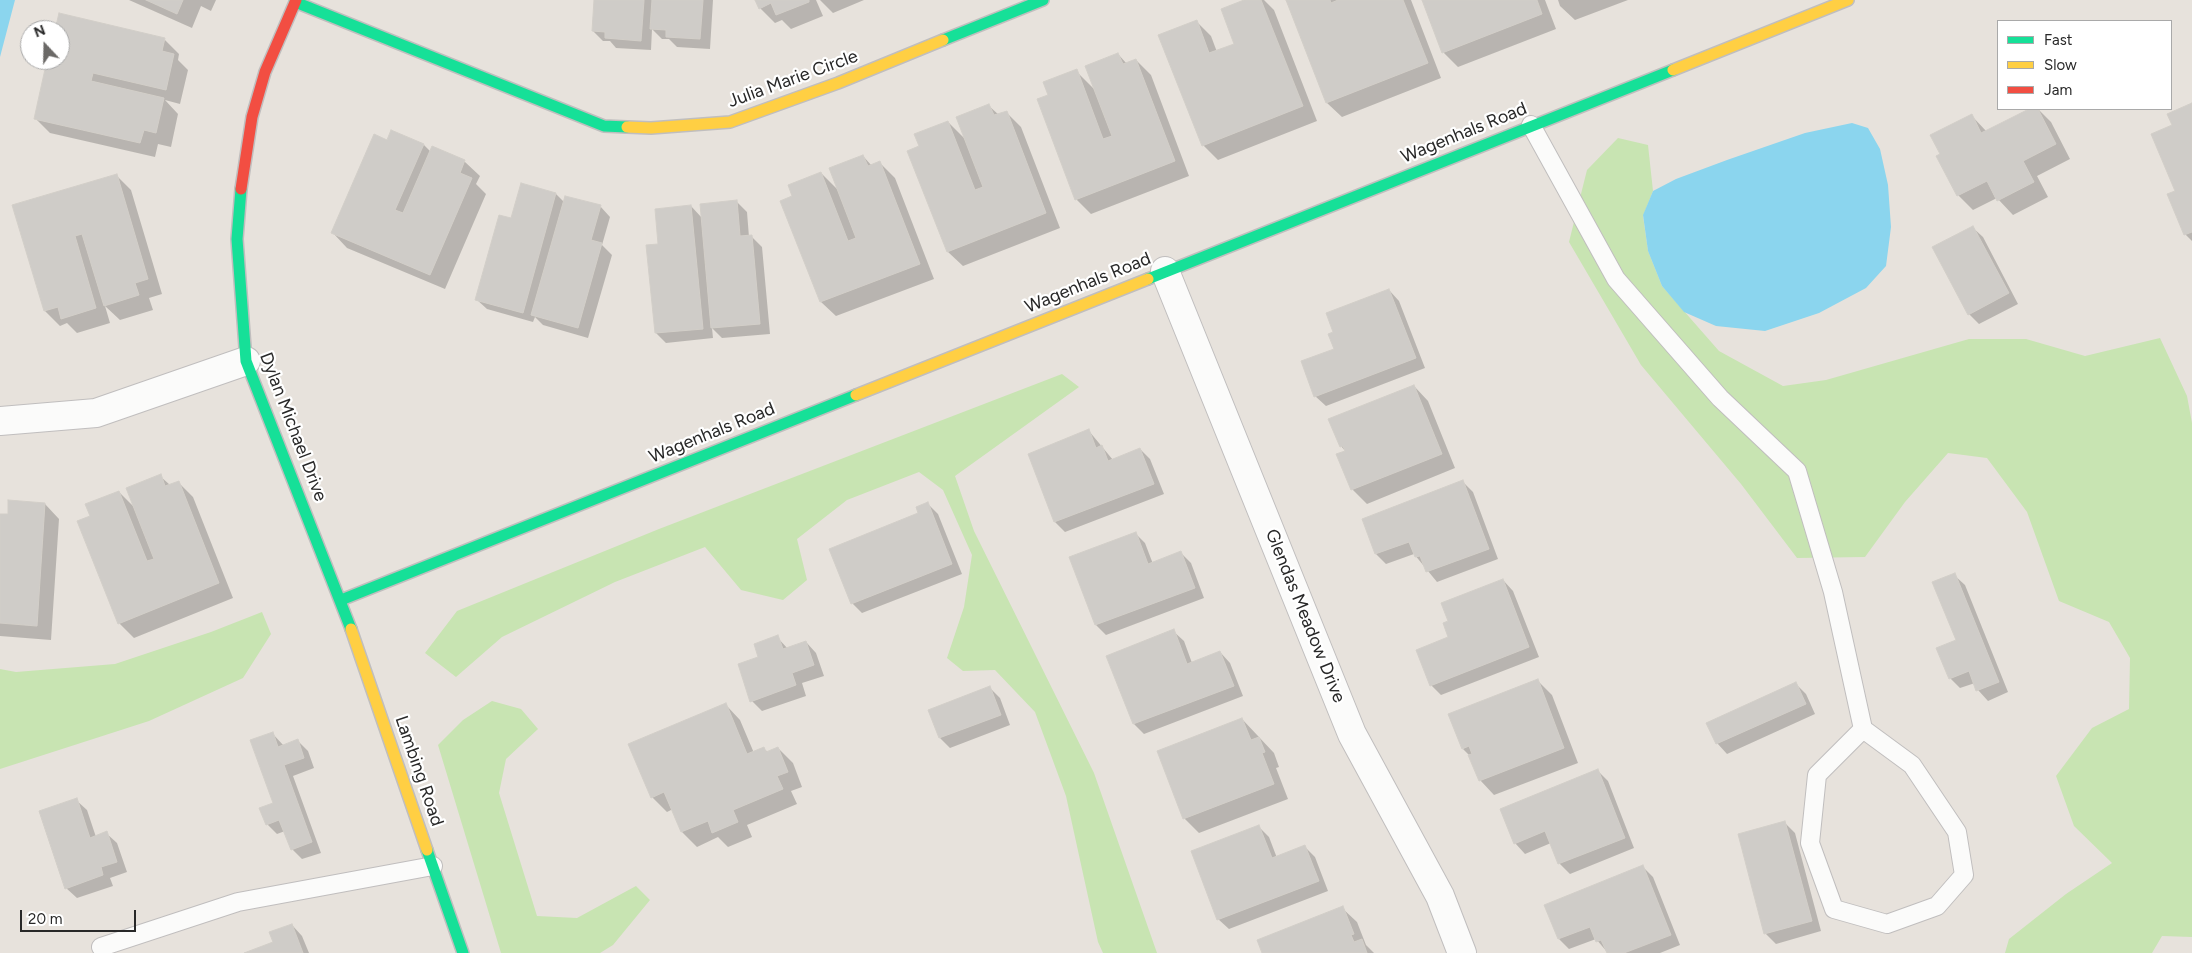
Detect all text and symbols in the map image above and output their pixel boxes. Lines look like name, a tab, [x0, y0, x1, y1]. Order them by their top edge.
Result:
north arrow	[20, 20, 70, 70]
legend	[1997, 20, 2172, 110]
text: N	[32, 22, 48, 41]
text: Fast	[2044, 31, 2072, 49]
street label: Julia Marie Circle	[725, 45, 861, 113]
text: Slow	[2044, 56, 2077, 74]
text: Jam	[2044, 81, 2072, 99]
street label: Wagenhals Road	[1398, 98, 1530, 168]
street label: Wagenhals Road	[1022, 248, 1154, 318]
street label: Dylan Michael Drive	[255, 350, 331, 504]
street label: Wagenhals Road	[646, 398, 778, 468]
street label: Glendas Meadow Drive	[1260, 526, 1350, 706]
street label: Lambing Road	[390, 713, 448, 829]
scale bar	[22, 900, 139, 932]
text: 20 m	[28, 910, 62, 928]

